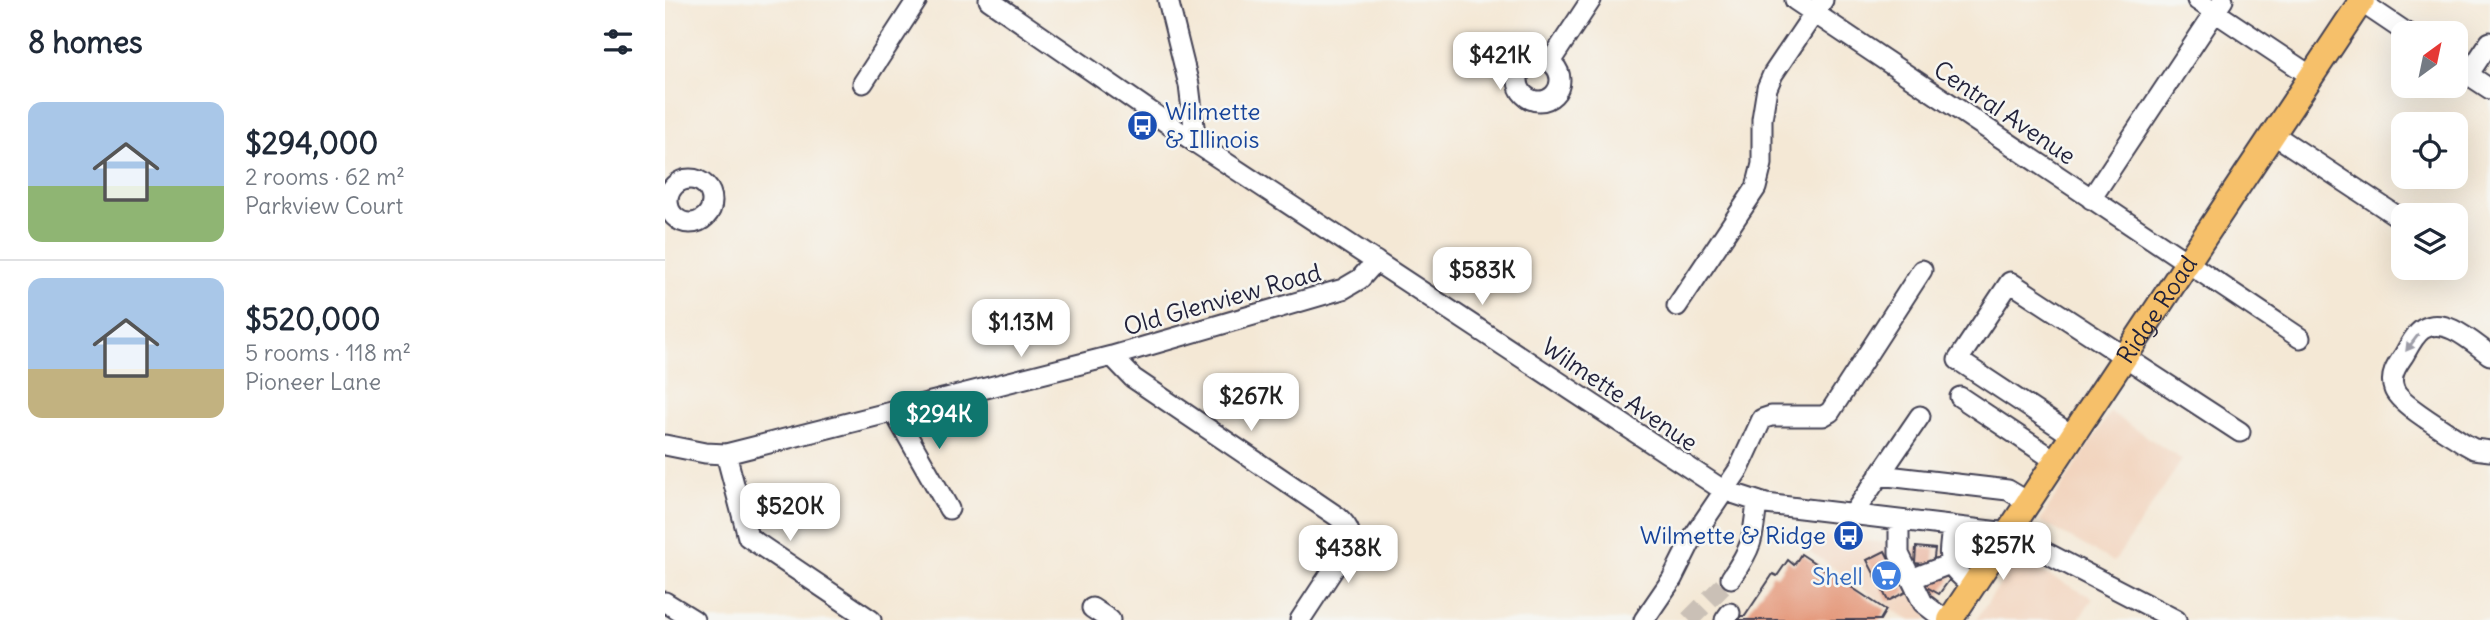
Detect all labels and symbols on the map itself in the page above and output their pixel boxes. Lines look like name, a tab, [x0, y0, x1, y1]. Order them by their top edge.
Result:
north arrow	[2391, 21, 2467, 98]
pin: $421K	[1451, 32, 1549, 92]
street label: Central Avenue	[1928, 54, 2082, 170]
place label: Wilmette & Illinois	[1165, 96, 1260, 154]
bus stop icon: Wilmette & Illinois	[1125, 108, 1159, 142]
pin: $583K	[1433, 247, 1531, 307]
street label: Ridge Road	[2110, 250, 2203, 369]
street label: Old Glenview Road	[1120, 256, 1324, 342]
pin: $1.13M	[964, 300, 1078, 359]
street label: Wilmette Avenue	[1536, 331, 1704, 457]
one-way arrow	[2405, 333, 2420, 351]
pin: $267K	[1202, 374, 1300, 433]
pin: $294K	[890, 392, 988, 451]
pin: $520K	[741, 484, 839, 543]
bus stop icon: Wilmette & Ridge	[1832, 518, 1866, 552]
place label: Wilmette & Ridge	[1640, 520, 1826, 550]
pin: $257K	[1954, 522, 2052, 582]
pin: $438K	[1299, 526, 1397, 585]
supermarket icon: Shell	[1869, 559, 1903, 593]
place label: Shell	[1812, 561, 1863, 591]

